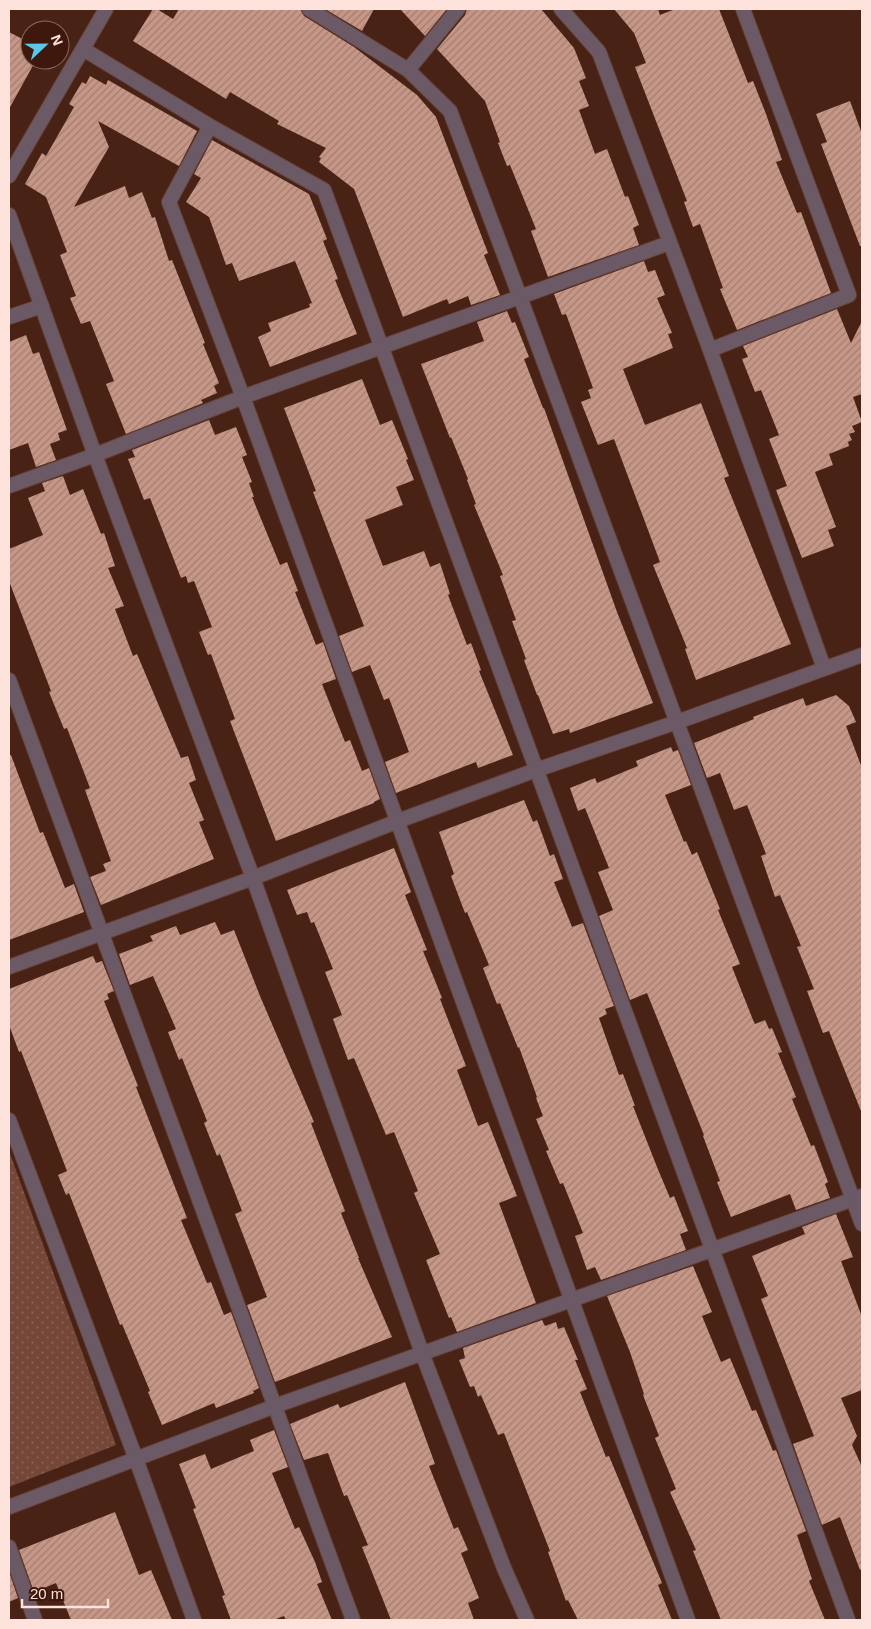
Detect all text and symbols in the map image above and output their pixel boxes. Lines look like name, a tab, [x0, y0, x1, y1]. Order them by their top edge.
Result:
north arrow	[20, 20, 70, 70]
text: N	[48, 32, 66, 48]
scale bar	[22, 1576, 109, 1608]
text: 20 m	[30, 1585, 63, 1602]

